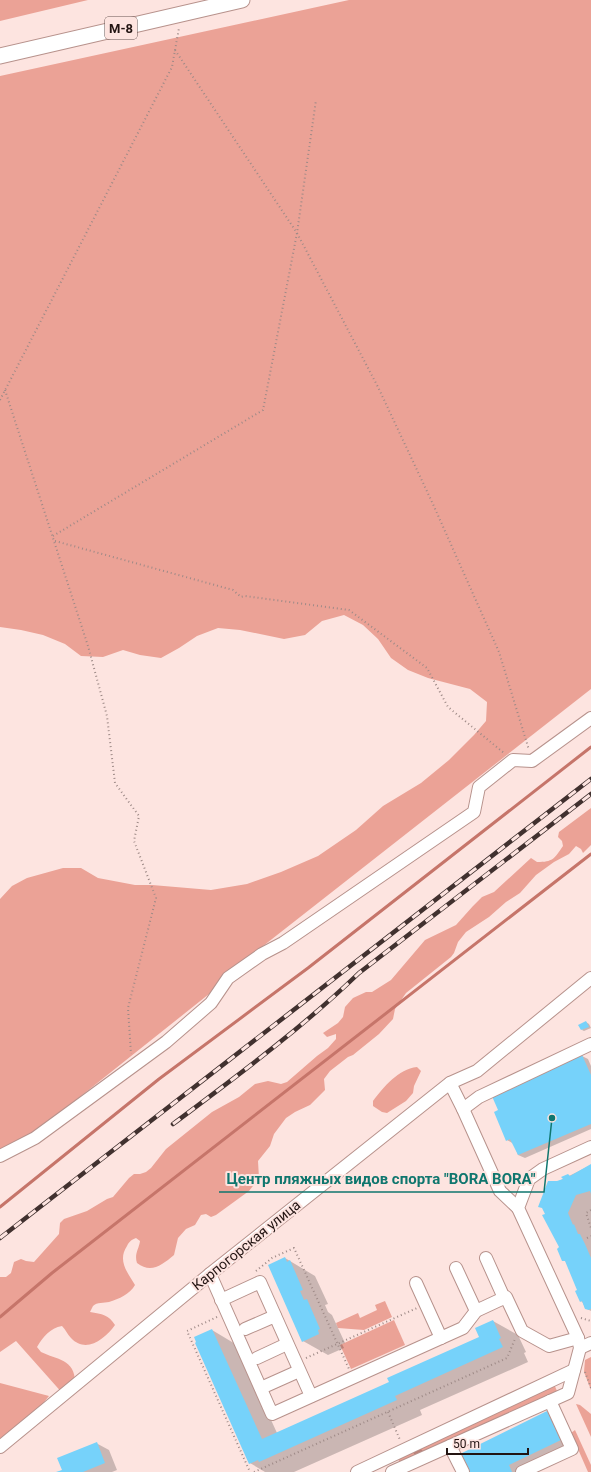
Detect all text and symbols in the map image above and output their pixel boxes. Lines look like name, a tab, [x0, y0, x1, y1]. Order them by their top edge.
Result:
road number: М-8	[105, 17, 137, 39]
callout: Центр пляжных видов спорта "BORA BORA"	[219, 1165, 544, 1192]
text: Центр пляжных видов спорта "BORA BORA"	[226, 1170, 536, 1188]
street label: Карпогорская улица	[189, 1197, 303, 1293]
scale bar	[447, 1430, 528, 1456]
text: 50 m	[453, 1437, 480, 1451]

